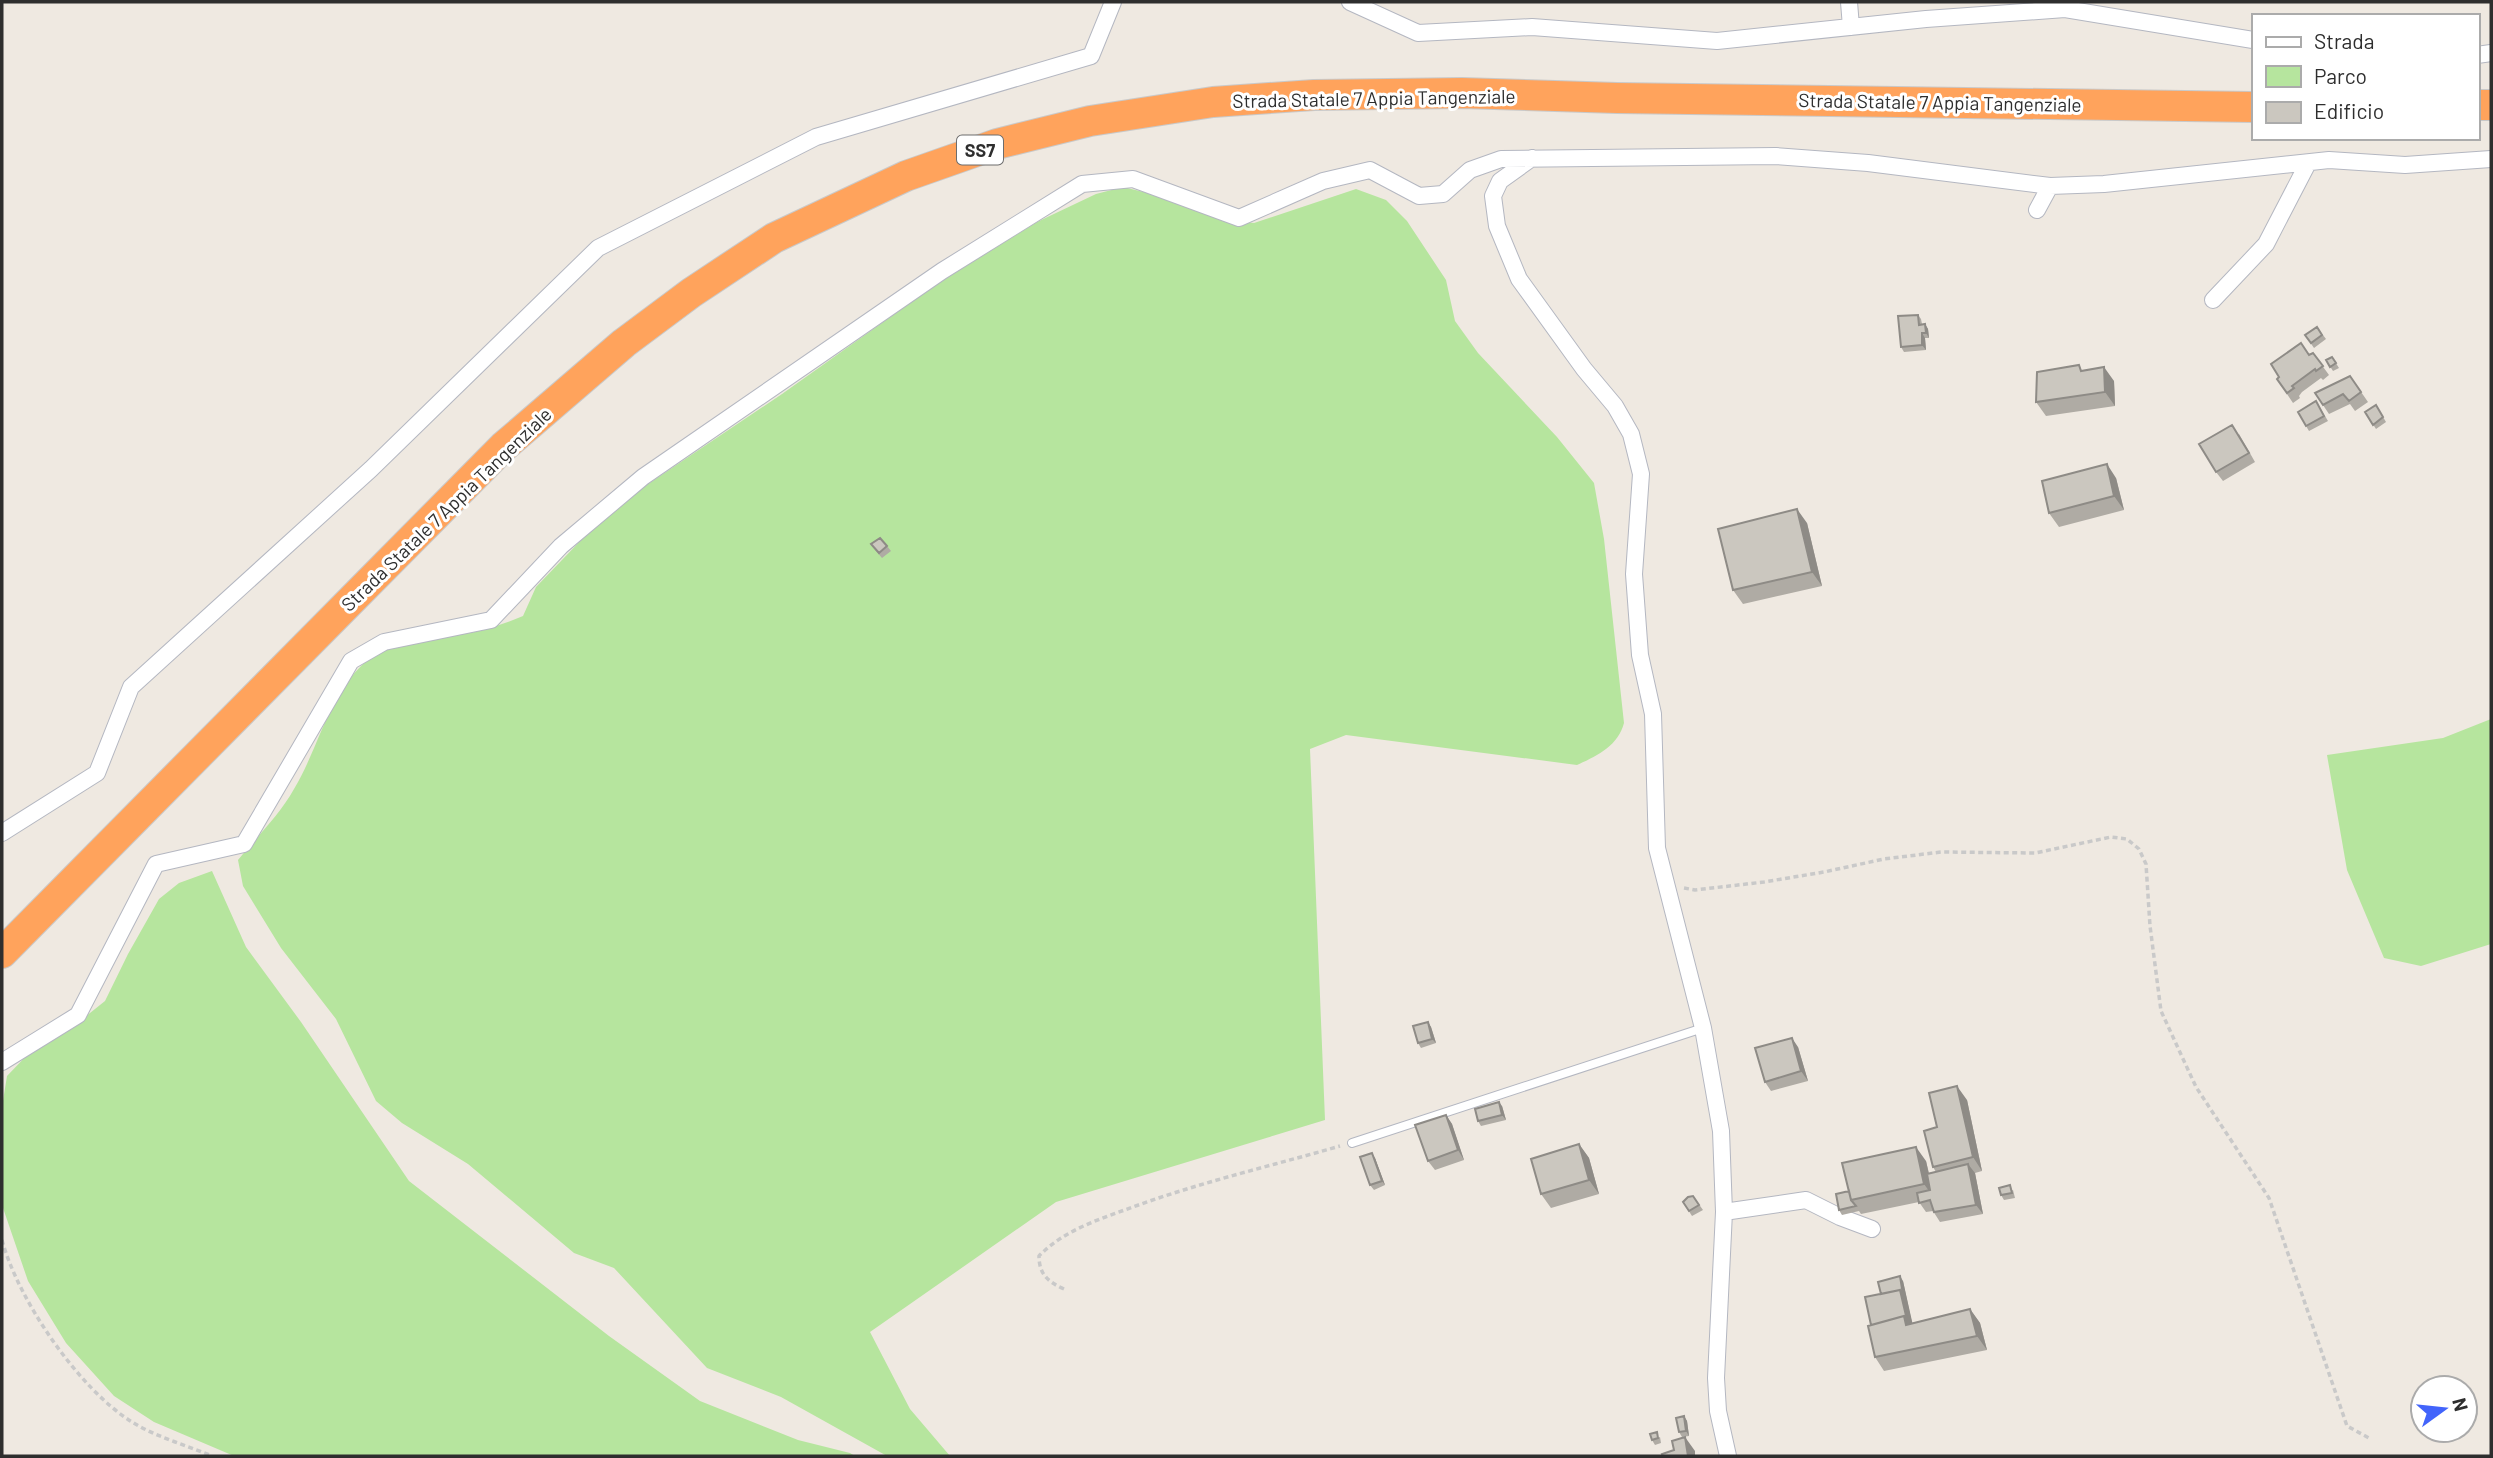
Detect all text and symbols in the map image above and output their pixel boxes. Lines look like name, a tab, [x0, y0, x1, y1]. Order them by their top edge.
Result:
legend	[2252, 14, 2479, 140]
text: Strada	[2314, 28, 2374, 53]
text: Parco	[2314, 63, 2367, 88]
street label: Strada Statale 7 Appia Tangenziale	[1232, 84, 1516, 112]
street label: Strada Statale 7 Appia Tangenziale	[1798, 88, 2082, 116]
text: Edificio	[2314, 98, 2384, 123]
road number: SS7	[957, 135, 1003, 164]
street label: Strada Statale 7 Appia Tangenziale	[336, 402, 556, 616]
north arrow	[2409, 1374, 2479, 1444]
text: N	[2448, 1395, 2474, 1414]

